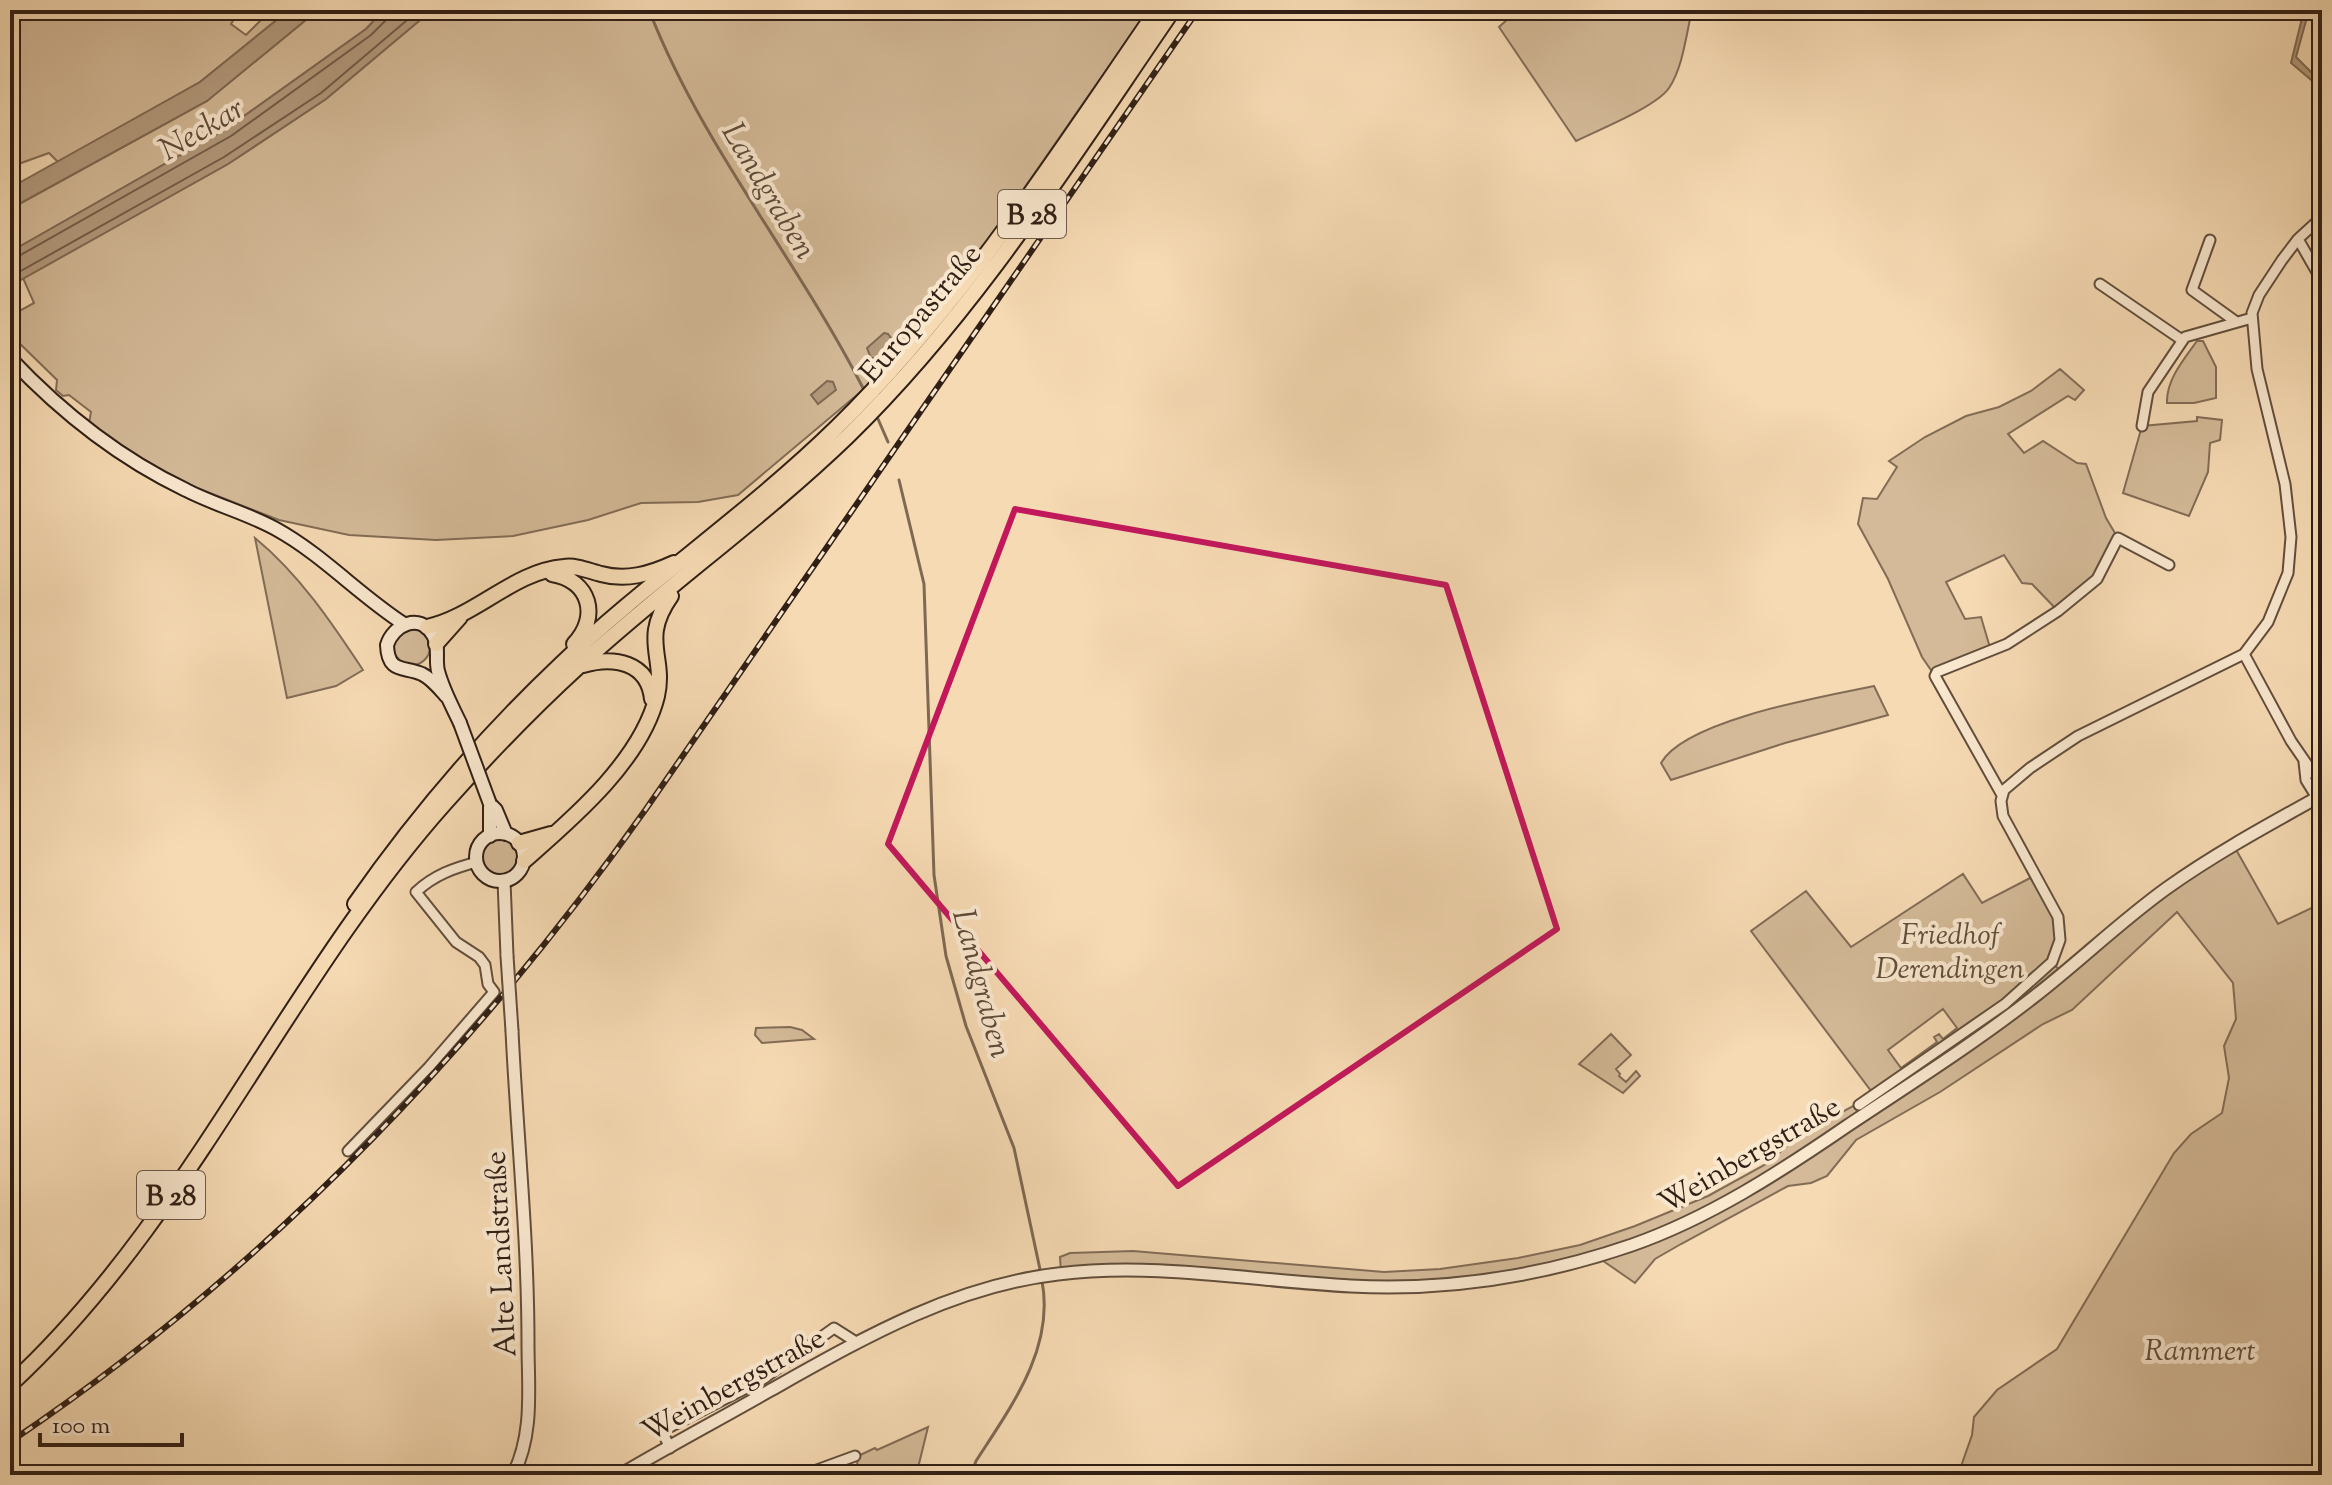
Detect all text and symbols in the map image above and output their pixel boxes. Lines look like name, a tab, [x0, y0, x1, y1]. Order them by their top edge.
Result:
water label: Neckar	[151, 87, 254, 174]
water label: Landgraben	[708, 114, 827, 269]
road number: B 28	[998, 190, 1066, 238]
street label: Europastraße	[851, 236, 993, 394]
water label: Landgraben	[938, 904, 1022, 1064]
park label: Friedhof Derendingen	[1876, 915, 2025, 992]
street label: Weinbergstraße	[1651, 1087, 1849, 1226]
street label: Alte Landstraße	[476, 1150, 529, 1358]
road number: B 28	[137, 1171, 205, 1219]
street label: Weinbergstraße	[635, 1318, 834, 1454]
park label: Rammert	[2144, 1331, 2256, 1374]
scale bar	[40, 1397, 182, 1447]
text: 100 m	[52, 1410, 110, 1444]

